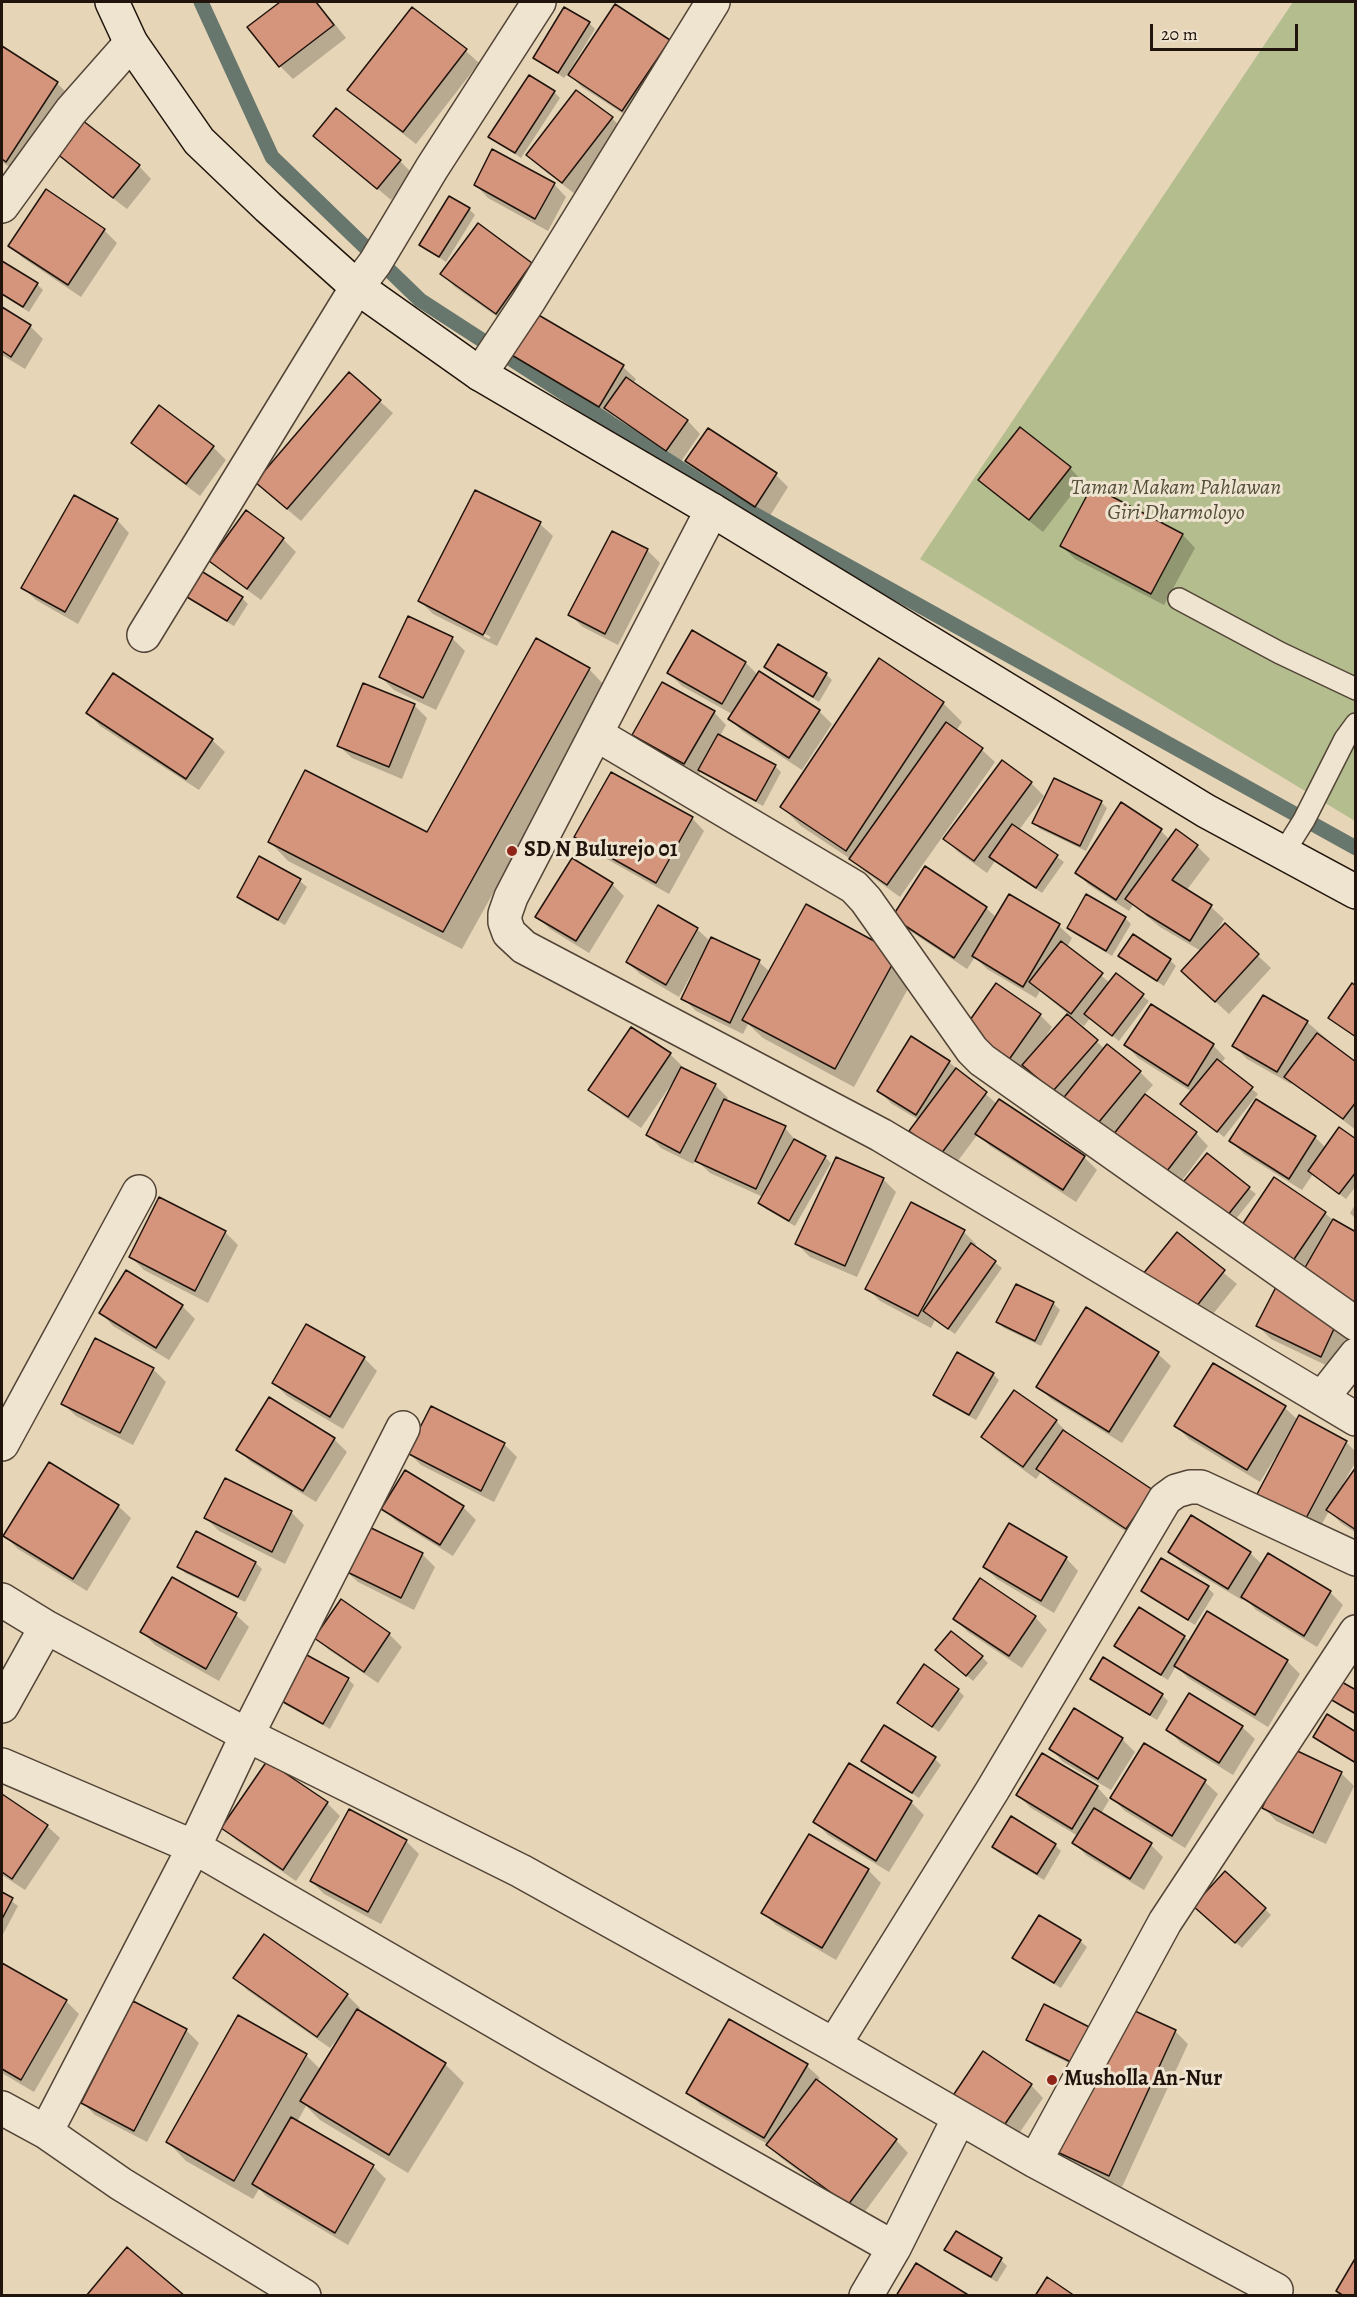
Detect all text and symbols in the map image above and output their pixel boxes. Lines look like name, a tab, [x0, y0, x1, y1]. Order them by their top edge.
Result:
scale bar	[1153, 12, 1302, 50]
text: 20 m	[1161, 22, 1198, 46]
park label: Taman Makam Pahlawan Giri Dharmoloyo	[1071, 476, 1281, 528]
place label: SD N Bulurejo 01	[524, 838, 678, 864]
marker: SD N Bulurejo 01	[505, 844, 519, 858]
place label: Musholla An-Nur	[1064, 2067, 1222, 2093]
marker: Musholla An-Nur	[1045, 2073, 1059, 2087]

